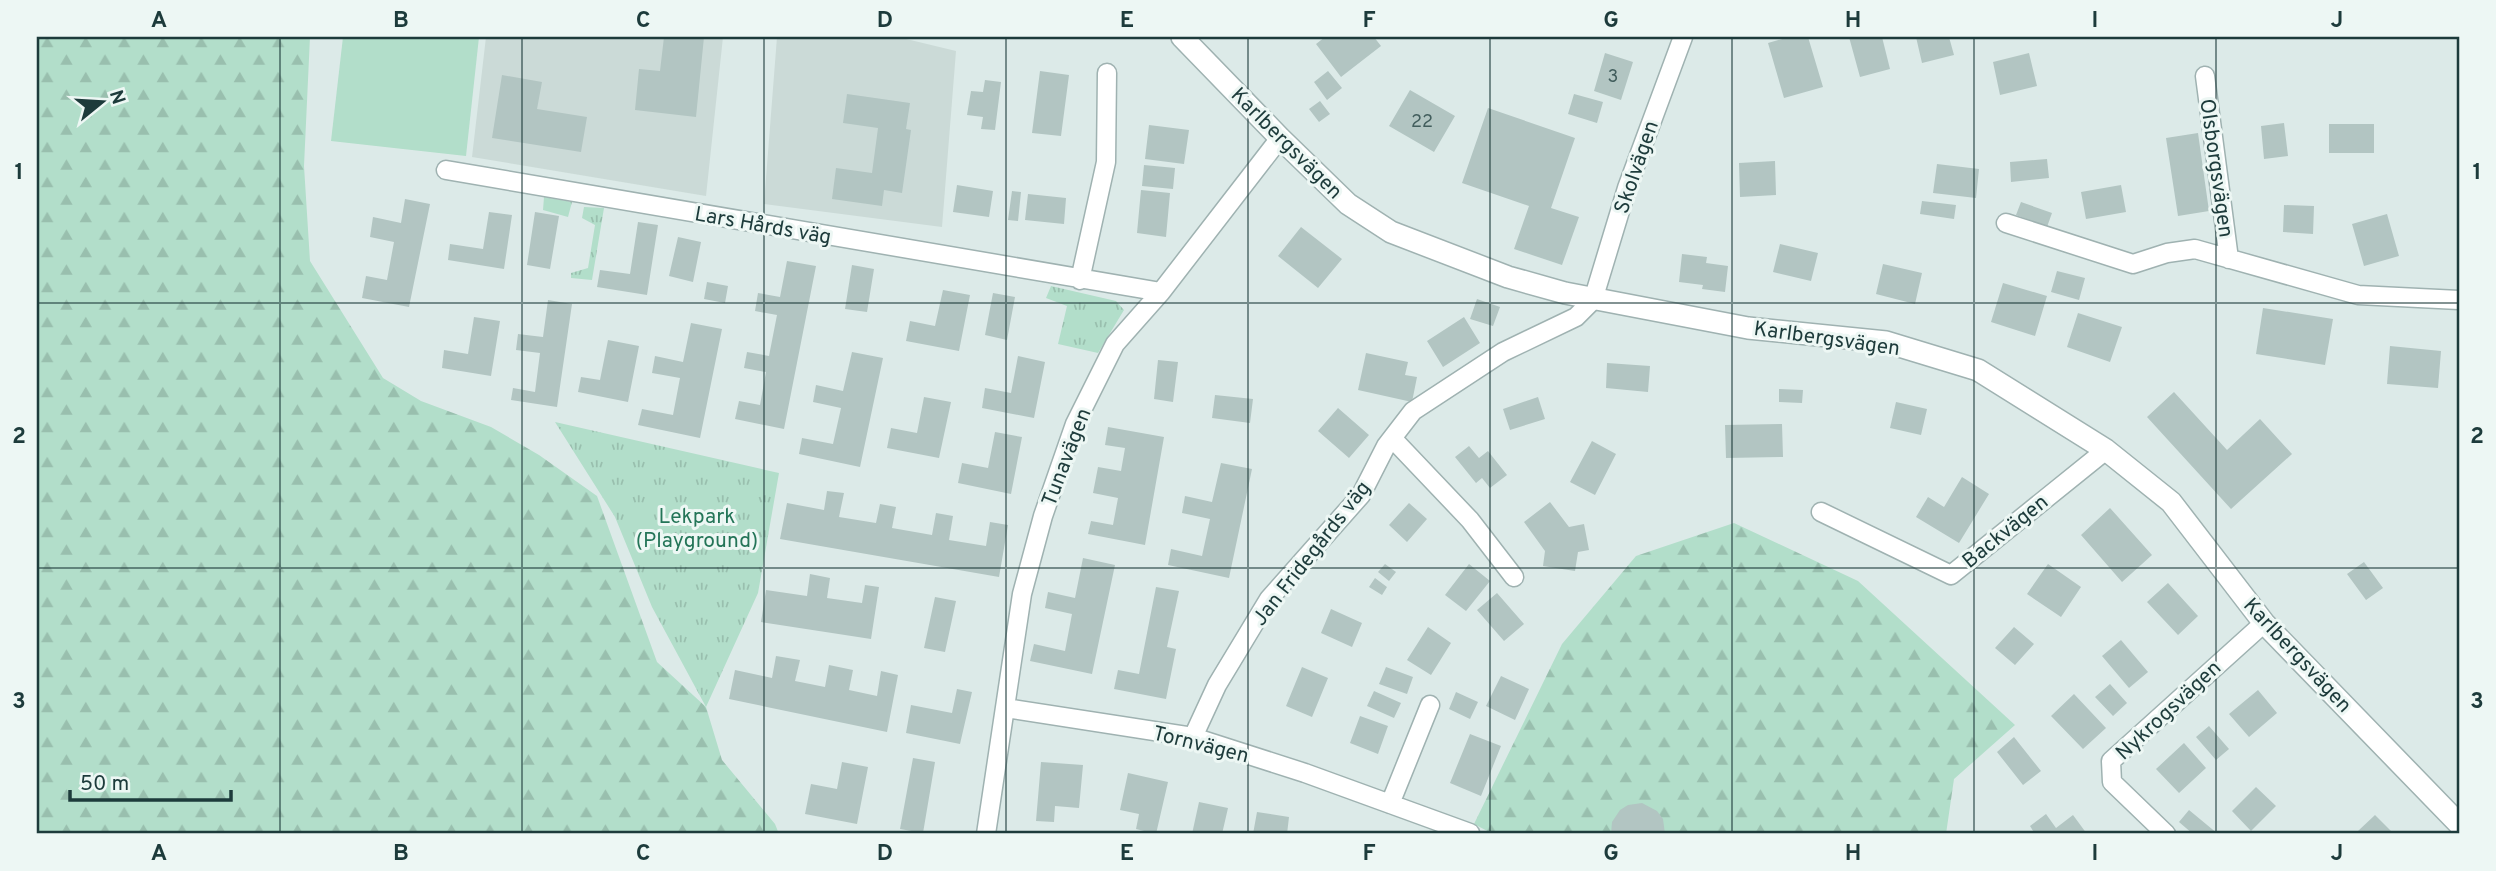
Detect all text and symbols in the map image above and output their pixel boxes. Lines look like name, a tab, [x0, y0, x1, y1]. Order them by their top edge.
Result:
text: A	[151, 7, 167, 36]
text: B	[393, 7, 409, 36]
text: C	[636, 7, 650, 36]
text: D	[877, 7, 893, 36]
text: E	[1120, 7, 1134, 36]
text: F	[1362, 7, 1376, 36]
text: G	[1603, 7, 1619, 36]
text: H	[1845, 7, 1861, 36]
text: I	[2092, 7, 2098, 36]
text: J	[2331, 7, 2343, 36]
north arrow	[66, 66, 136, 136]
house number: 3	[1608, 66, 1618, 89]
street label: Karlbergsvägen	[1224, 82, 1348, 206]
text: N	[103, 87, 130, 108]
street label: Olsborgsvägen	[2192, 97, 2239, 239]
house number: 22	[1411, 111, 1433, 134]
street label: Skolvägen	[1609, 117, 1666, 218]
text: 1	[14, 159, 24, 188]
text: 1	[2472, 159, 2482, 188]
street label: Lars Hårds väg	[692, 201, 833, 252]
street label: Karlbergsvägen	[1752, 316, 1902, 363]
street label: Tunavägen	[1036, 405, 1098, 510]
text: 2	[12, 423, 26, 452]
text: 2	[2470, 423, 2484, 452]
street label: Jan Fridegårds väg	[1247, 476, 1377, 632]
street label: Backvägen	[1957, 489, 2054, 575]
park label: Lekpark (Playground)	[636, 504, 758, 555]
street label: Karlbergsvägen	[2237, 593, 2357, 719]
street label: Nykrogsvägen	[2111, 655, 2227, 767]
text: 3	[12, 688, 26, 717]
text: 3	[2470, 688, 2484, 717]
street label: Tornvägen	[1150, 720, 1252, 770]
scale bar	[70, 759, 231, 803]
text: 50 m	[80, 771, 129, 798]
text: A	[151, 840, 167, 869]
text: B	[393, 840, 409, 869]
text: C	[636, 840, 650, 869]
text: D	[877, 840, 893, 869]
text: E	[1120, 840, 1134, 869]
text: F	[1362, 840, 1376, 869]
text: G	[1603, 840, 1619, 869]
text: H	[1845, 840, 1861, 869]
text: I	[2092, 840, 2098, 869]
text: J	[2331, 840, 2343, 869]

